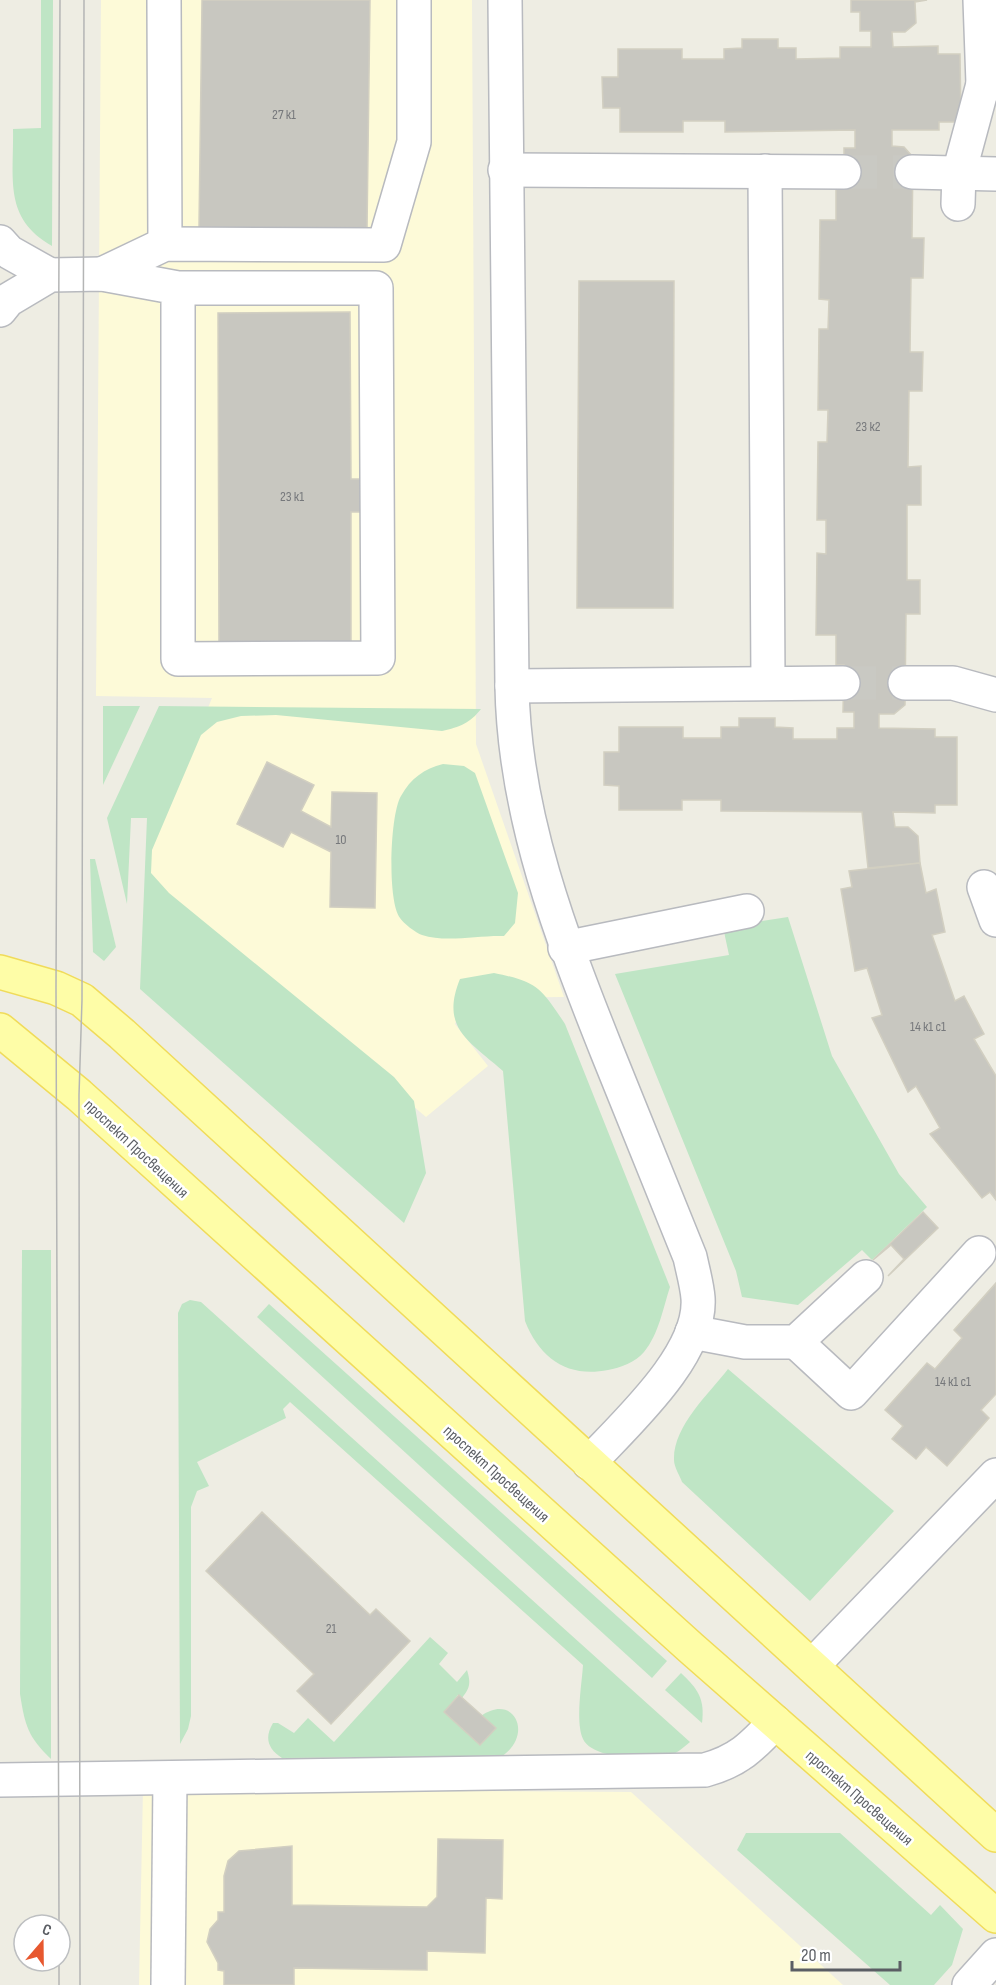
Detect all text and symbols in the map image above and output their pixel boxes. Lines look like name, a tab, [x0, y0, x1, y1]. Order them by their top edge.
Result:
house number: 27 к1	[272, 106, 296, 123]
house number: 23 к2	[856, 418, 881, 435]
house number: 23 к1	[280, 488, 304, 505]
house number: 10	[335, 831, 347, 848]
house number: 14 к1 с1	[910, 1018, 946, 1035]
street label: проспект Просвещения	[80, 1096, 192, 1202]
house number: 14 к1 с1	[935, 1373, 971, 1390]
street label: проспект Просвещения	[439, 1422, 553, 1527]
house number: 21	[326, 1620, 336, 1637]
street label: проспект Просвещения	[802, 1746, 916, 1850]
north arrow	[12, 1913, 72, 1973]
text: С	[40, 1920, 54, 1941]
scale bar	[792, 1934, 900, 1972]
text: 20 m	[801, 1945, 831, 1966]

